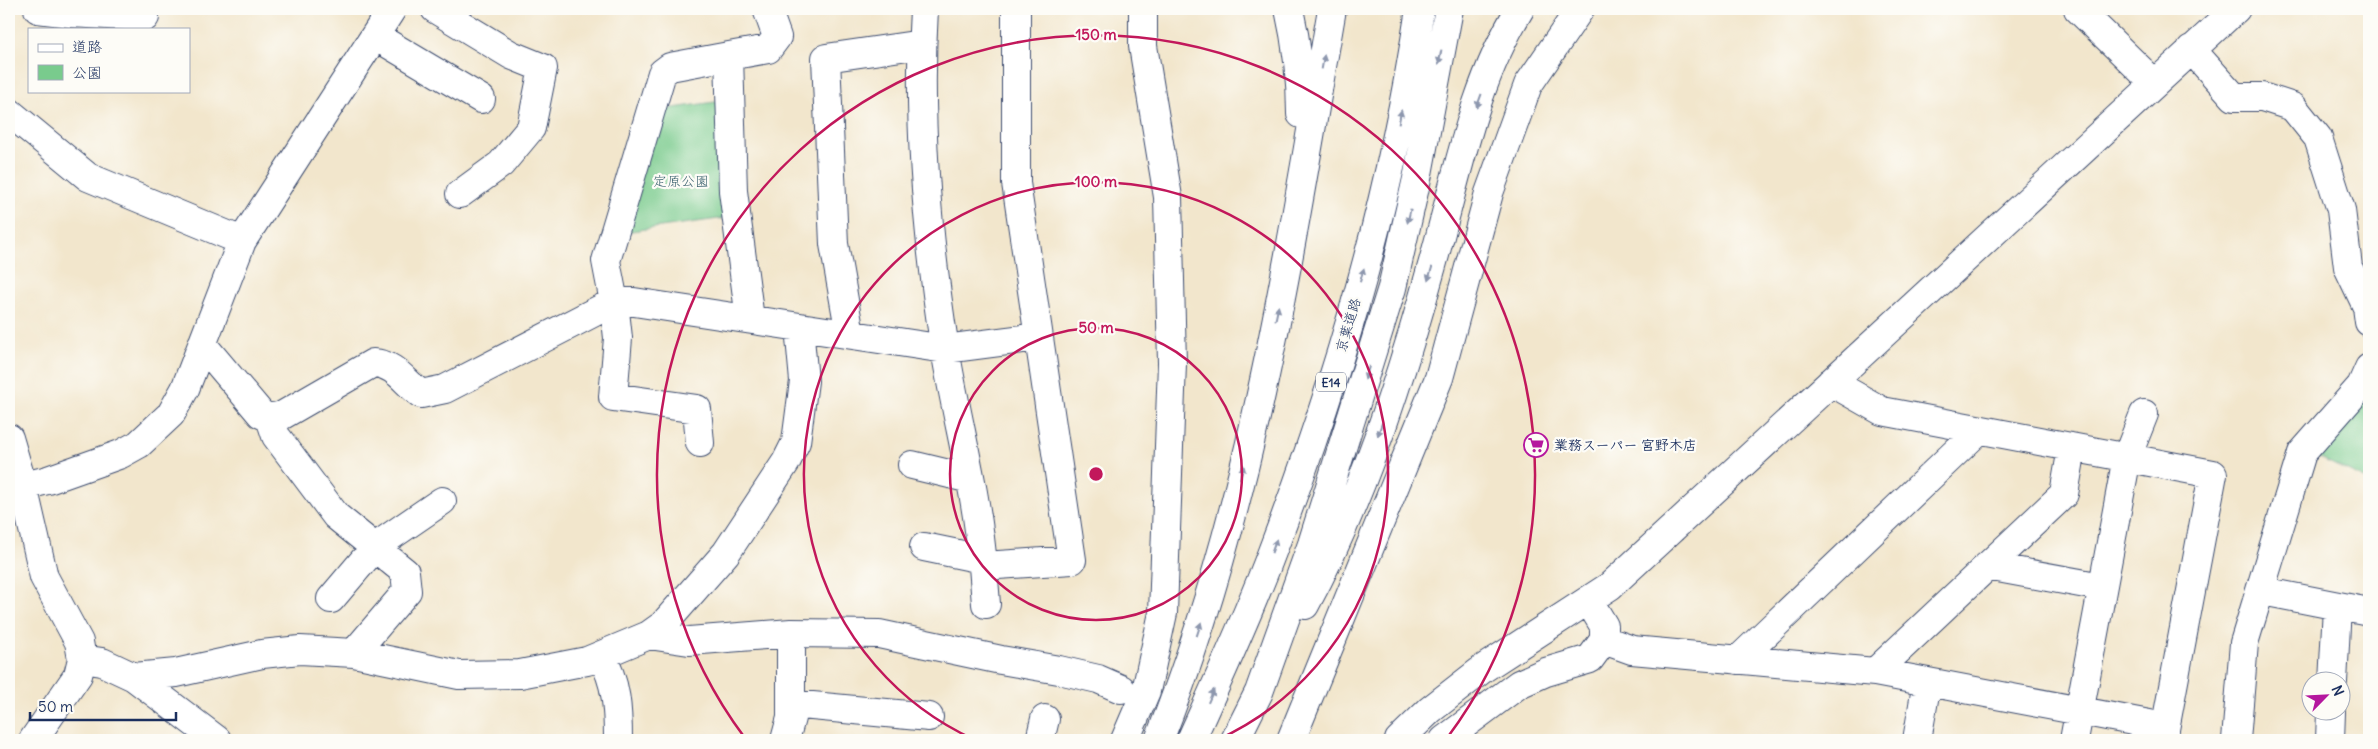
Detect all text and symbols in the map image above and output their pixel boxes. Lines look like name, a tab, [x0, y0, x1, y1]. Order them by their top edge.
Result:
text: 150 m	[1075, 25, 1117, 44]
legend	[28, 28, 190, 92]
text: 道路	[72, 37, 102, 56]
one-way arrow	[1436, 49, 1444, 65]
one-way arrow	[1319, 53, 1327, 69]
text: 公園	[72, 63, 102, 82]
one-way arrow	[1475, 94, 1483, 109]
one-way arrow	[1396, 109, 1404, 125]
park label: 定原公園	[653, 172, 709, 190]
text: 100 m	[1075, 172, 1117, 191]
one-way arrow	[1405, 209, 1413, 224]
one-way arrow	[1358, 267, 1366, 283]
one-way arrow	[1425, 267, 1433, 282]
street label: 京葉道路	[1332, 296, 1364, 354]
one-way arrow	[1273, 306, 1281, 321]
text: 50 m	[1078, 318, 1114, 337]
one-way arrow	[1362, 366, 1370, 381]
road number: E14	[1316, 372, 1346, 392]
one-way arrow	[1376, 421, 1383, 436]
supermarket icon: 業務スーパー 宮野木店	[1523, 432, 1549, 458]
place label: 業務スーパー 宮野木店	[1554, 436, 1697, 454]
centre of rings	[1087, 465, 1105, 483]
one-way arrow	[1239, 465, 1247, 480]
one-way arrow	[1270, 538, 1278, 553]
one-way arrow	[1196, 621, 1203, 636]
north arrow	[2300, 672, 2350, 722]
text: N	[2328, 683, 2348, 699]
scale bar	[30, 689, 176, 721]
one-way arrow	[1207, 689, 1215, 703]
text: 50 m	[38, 697, 73, 716]

